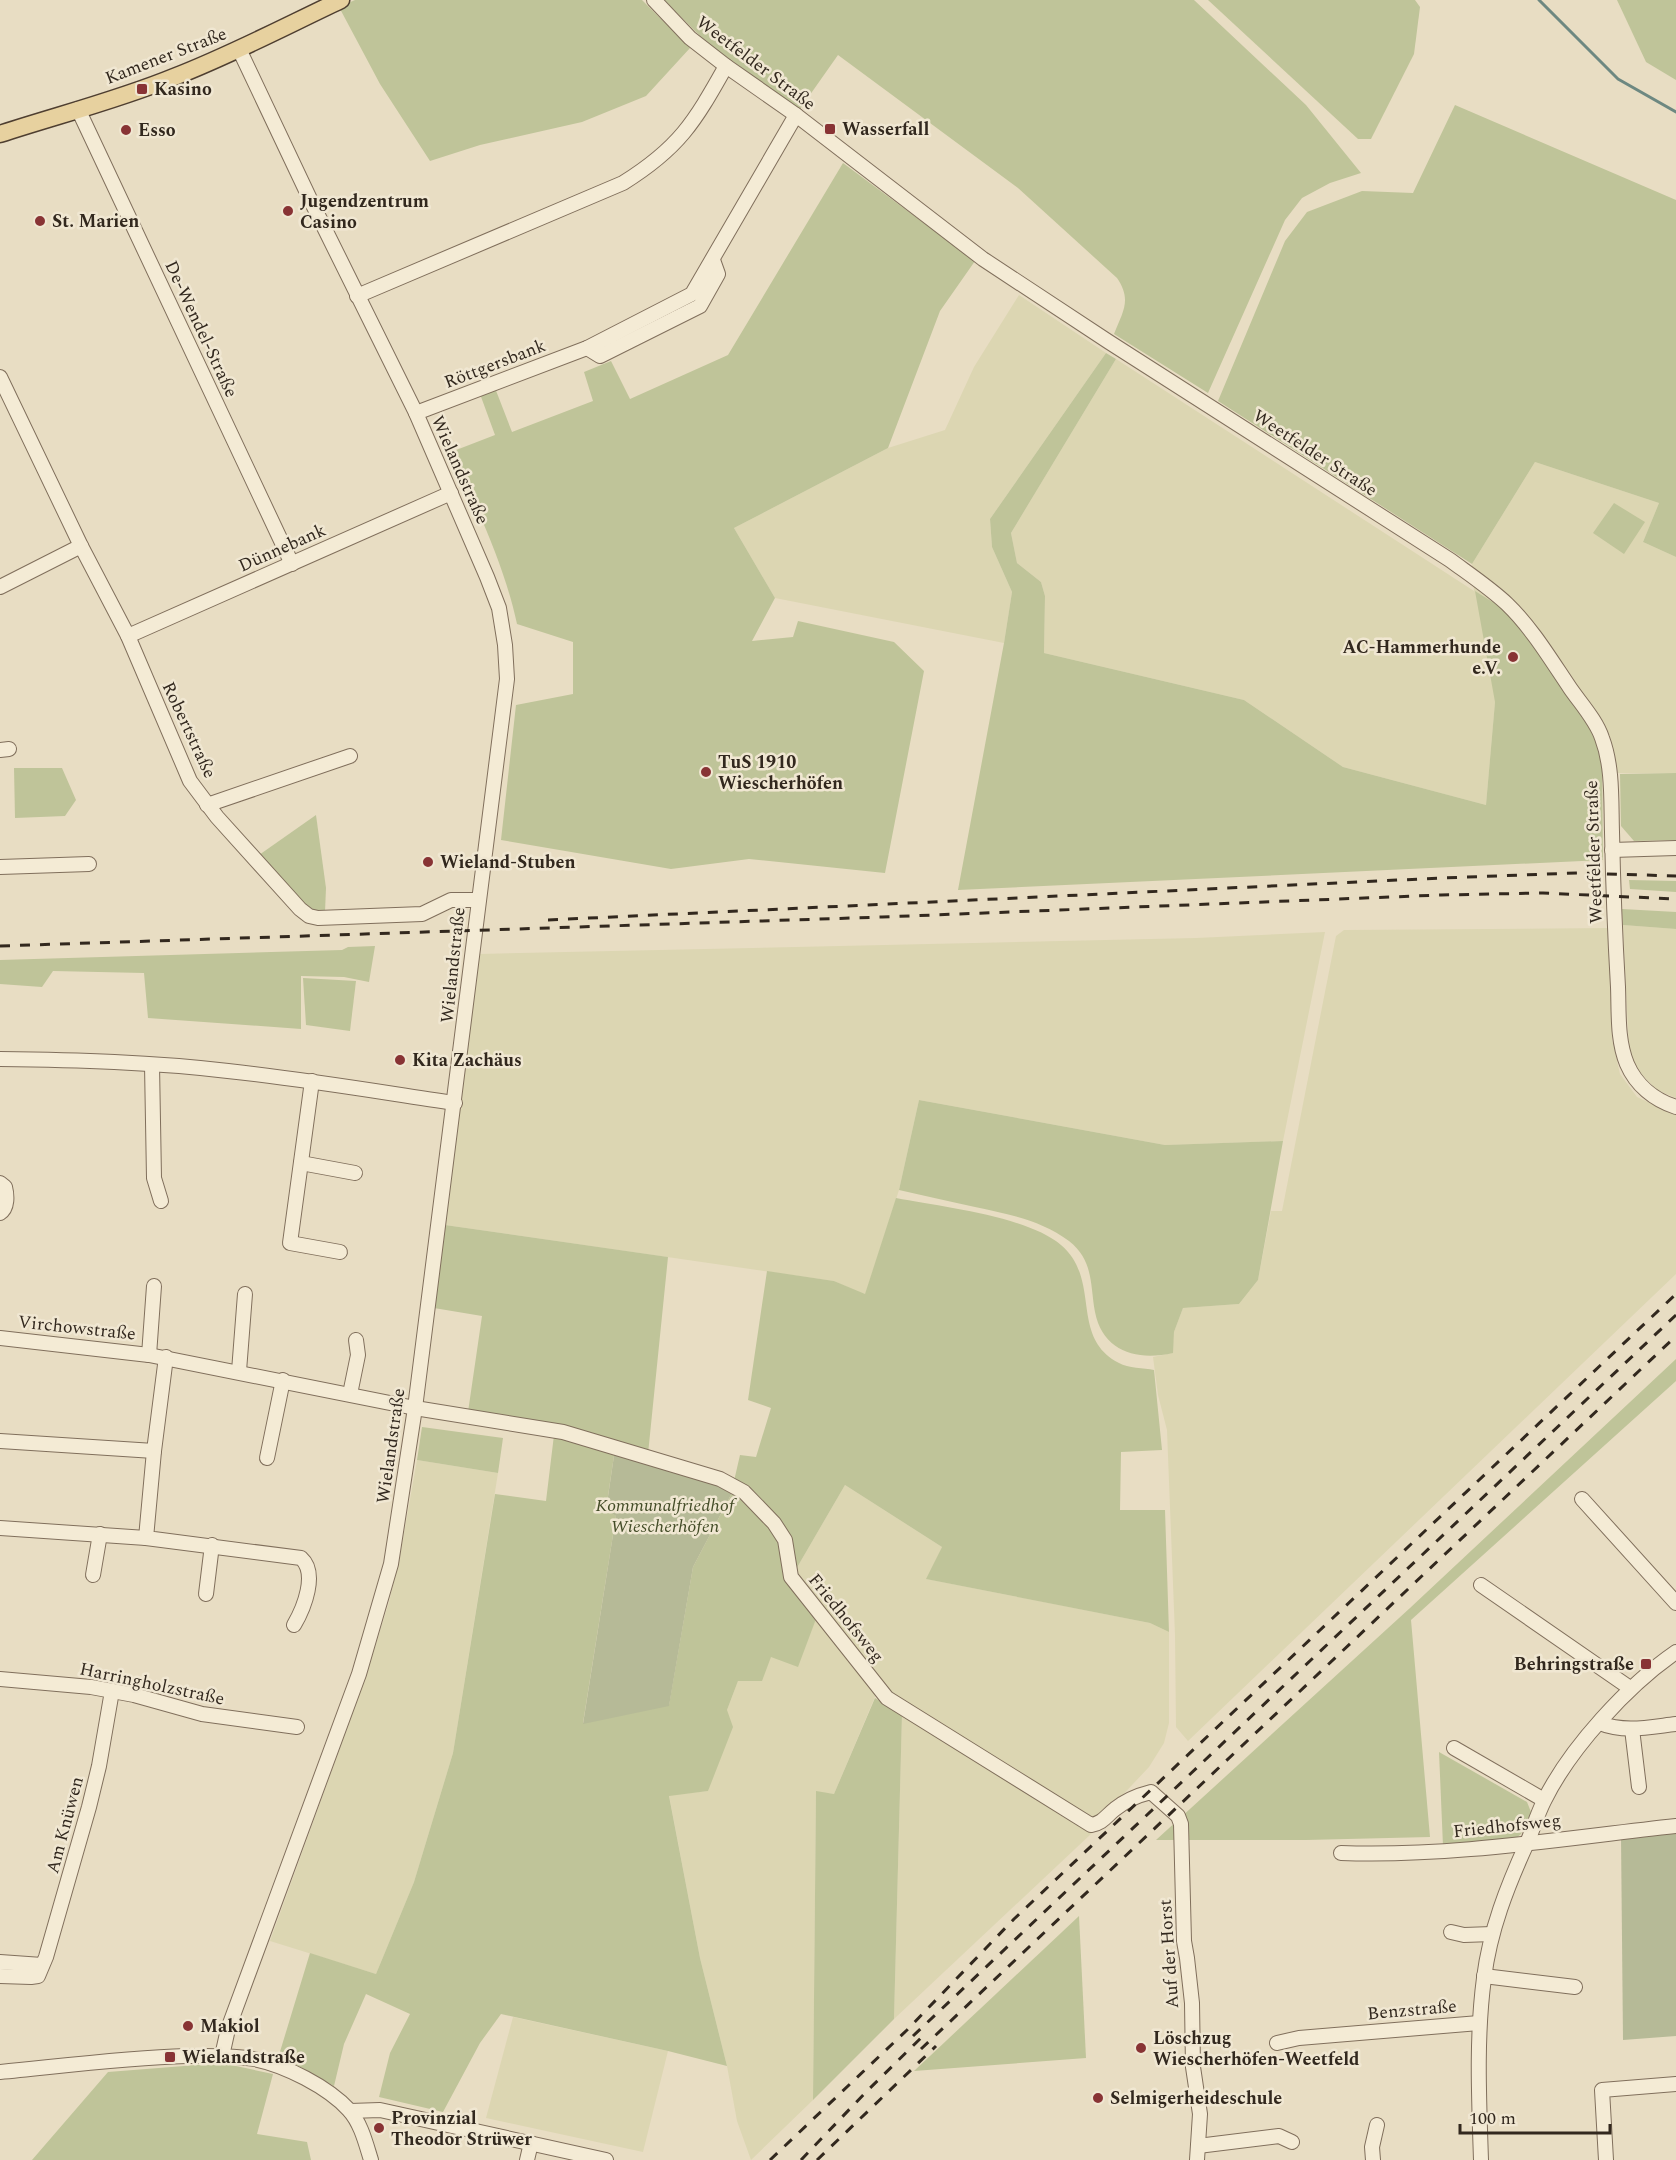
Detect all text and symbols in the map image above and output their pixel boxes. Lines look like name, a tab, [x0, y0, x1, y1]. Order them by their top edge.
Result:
street label: Weetfelder Straße	[691, 9, 821, 117]
street label: Kamener Straße	[101, 20, 231, 92]
place label: Kasino	[154, 76, 212, 103]
marker: Kasino	[135, 82, 149, 96]
place label: Wasserfall	[842, 116, 929, 143]
place label: Esso	[138, 117, 176, 144]
marker: Wasserfall	[823, 122, 837, 136]
marker: Esso	[119, 123, 133, 137]
place label: Jugendzentrum Casino	[300, 188, 429, 236]
marker: Jugendzentrum Casino	[281, 204, 295, 218]
place label: St. Marien	[52, 208, 139, 235]
marker: St. Marien	[33, 214, 47, 228]
street label: De-Wendel-Straße	[157, 256, 245, 402]
street label: Röttgersbank	[440, 332, 550, 396]
street label: Weetfelder Straße	[1247, 403, 1383, 503]
street label: Wielandstraße	[424, 411, 496, 529]
street label: Dünnebank	[234, 517, 330, 579]
place label: AC-Hammerhunde e.V.	[1342, 634, 1501, 682]
marker: AC-Hammerhunde e.V.	[1506, 650, 1520, 664]
street label: Robertstraße	[155, 677, 223, 783]
place label: TuS 1910 Wiescherhöfen	[718, 749, 843, 797]
marker: TuS 1910 Wiescherhöfen	[699, 765, 713, 779]
street label: Weetfelder Straße	[1578, 780, 1610, 924]
place label: Wieland-Stuben	[440, 849, 576, 876]
marker: Wieland-Stuben	[421, 855, 435, 869]
street label: Wielandstraße	[433, 906, 473, 1024]
place label: Kita Zachäus	[412, 1047, 522, 1074]
marker: Kita Zachäus	[393, 1053, 407, 1067]
street label: Virchowstraße	[17, 1308, 137, 1348]
street label: Wielandstraße	[370, 1387, 412, 1505]
park label: Kommunalfriedhof Wiescherhöfen	[596, 1492, 738, 1540]
street label: Friedhofsweg	[801, 1567, 891, 1669]
place label: Behringstraße	[1514, 1651, 1634, 1678]
street label: Harringholzstraße	[77, 1655, 227, 1713]
marker: Behringstraße	[1639, 1657, 1653, 1671]
street label: Am Knüwen	[39, 1773, 91, 1877]
street label: Friedhofsweg	[1452, 1807, 1562, 1845]
street label: Auf der Horst	[1152, 1898, 1186, 2010]
street label: Benzstraße	[1366, 1993, 1458, 2027]
place label: Makiol	[200, 2013, 260, 2040]
marker: Makiol	[181, 2019, 195, 2033]
place label: Löschzug Wiescherhöfen-Weetfeld	[1153, 2025, 1360, 2073]
marker: Löschzug Wiescherhöfen-Weetfeld	[1134, 2041, 1148, 2055]
place label: Wielandstraße	[182, 2044, 305, 2071]
marker: Wielandstraße	[163, 2050, 177, 2064]
place label: Selmigerheideschule	[1110, 2085, 1282, 2112]
marker: Selmigerheideschule	[1091, 2091, 1105, 2105]
scale bar	[1460, 2097, 1610, 2135]
place label: Provinzial Theodor Strüwer	[391, 2105, 532, 2153]
text: 100 m	[1469, 2105, 1516, 2132]
marker: Provinzial Theodor Strüwer	[372, 2121, 386, 2135]

